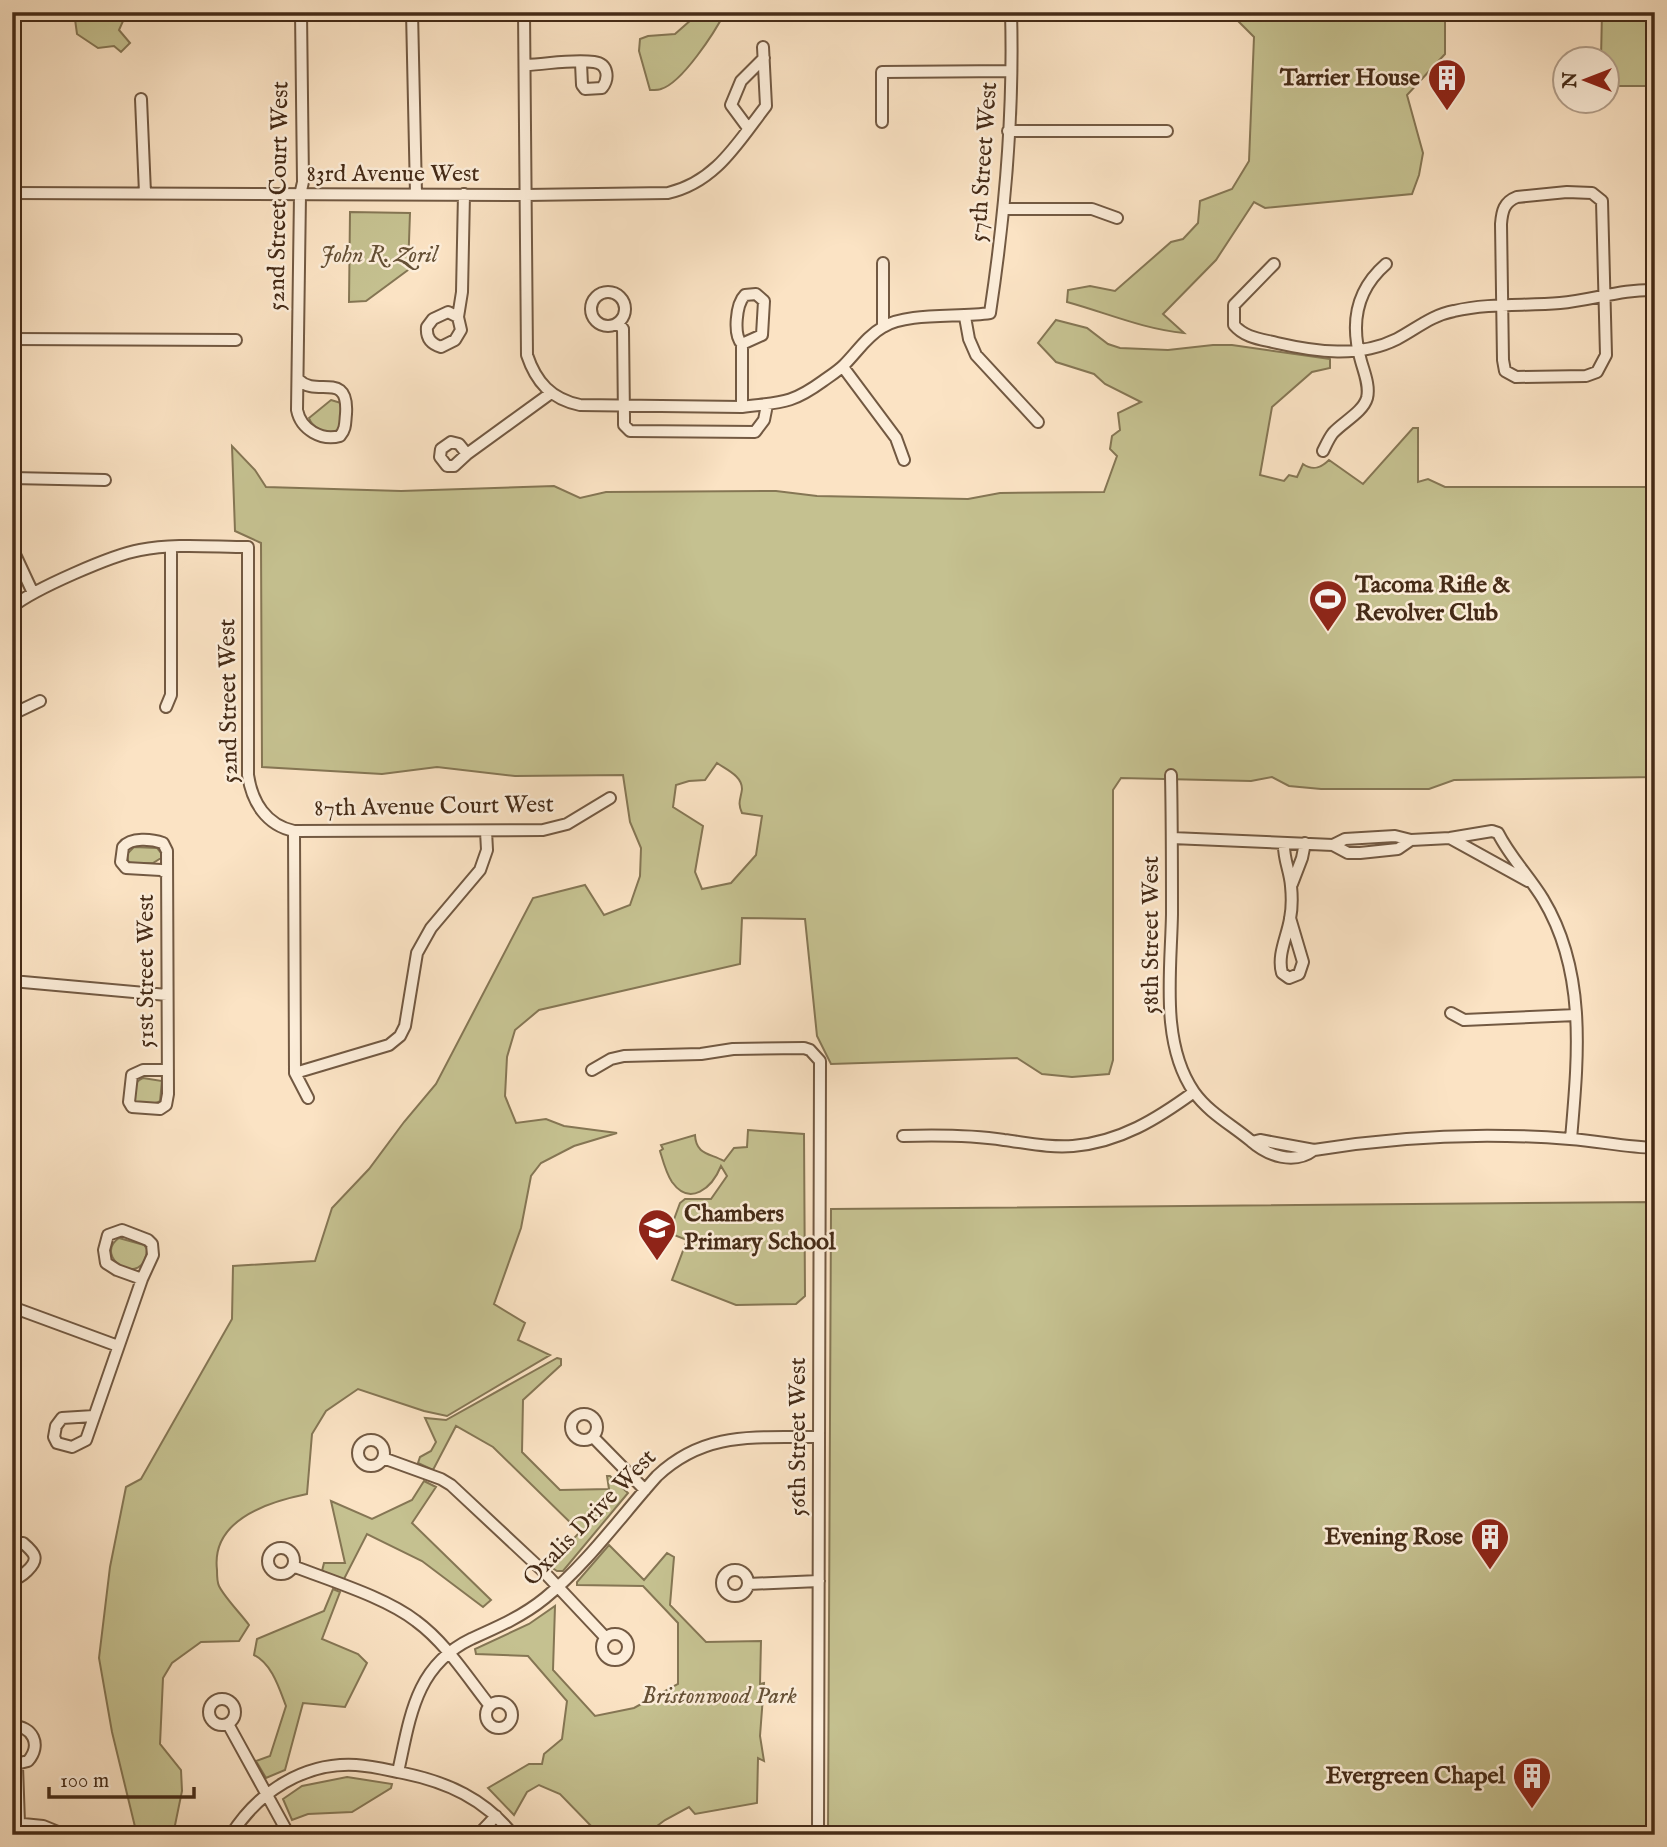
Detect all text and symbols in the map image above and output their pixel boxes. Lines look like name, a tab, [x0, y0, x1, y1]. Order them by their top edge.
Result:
north arrow	[1552, 46, 1622, 116]
building icon: Tarrier House	[1426, 57, 1468, 112]
place label: Tarrier House	[1279, 63, 1420, 94]
text: N	[1559, 71, 1583, 89]
street label: 52nd Street Court West	[261, 81, 297, 311]
street label: 57th Street West	[963, 81, 1005, 243]
street label: 83rd Avenue West	[306, 159, 480, 190]
park label: John R. Zoril	[320, 240, 440, 271]
place label: Tacoma Rifle & Revolver Club	[1354, 570, 1510, 629]
sports icon: Tacoma Rifle & Revolver Club	[1307, 578, 1349, 633]
street label: 52nd Street West	[212, 618, 246, 784]
street label: 87th Avenue Court West	[314, 789, 554, 825]
street label: 58th Street West	[1136, 856, 1167, 1014]
street label: 51st Street West	[131, 894, 162, 1048]
place label: Chambers Primary School	[684, 1199, 836, 1258]
school or university icon: Chambers Primary School	[636, 1207, 678, 1262]
street label: 56th Street West	[783, 1357, 814, 1517]
street label: Oxalis Drive West	[517, 1443, 663, 1593]
building icon: Evening Rose	[1469, 1516, 1511, 1571]
place label: Evening Rose	[1324, 1522, 1463, 1553]
park label: Bristonwood Park	[641, 1681, 797, 1712]
building icon: Evergreen Chapel	[1511, 1755, 1553, 1810]
scale bar	[49, 1756, 194, 1800]
place label: Evergreen Chapel	[1325, 1761, 1505, 1792]
text: 100 m	[60, 1768, 109, 1795]

